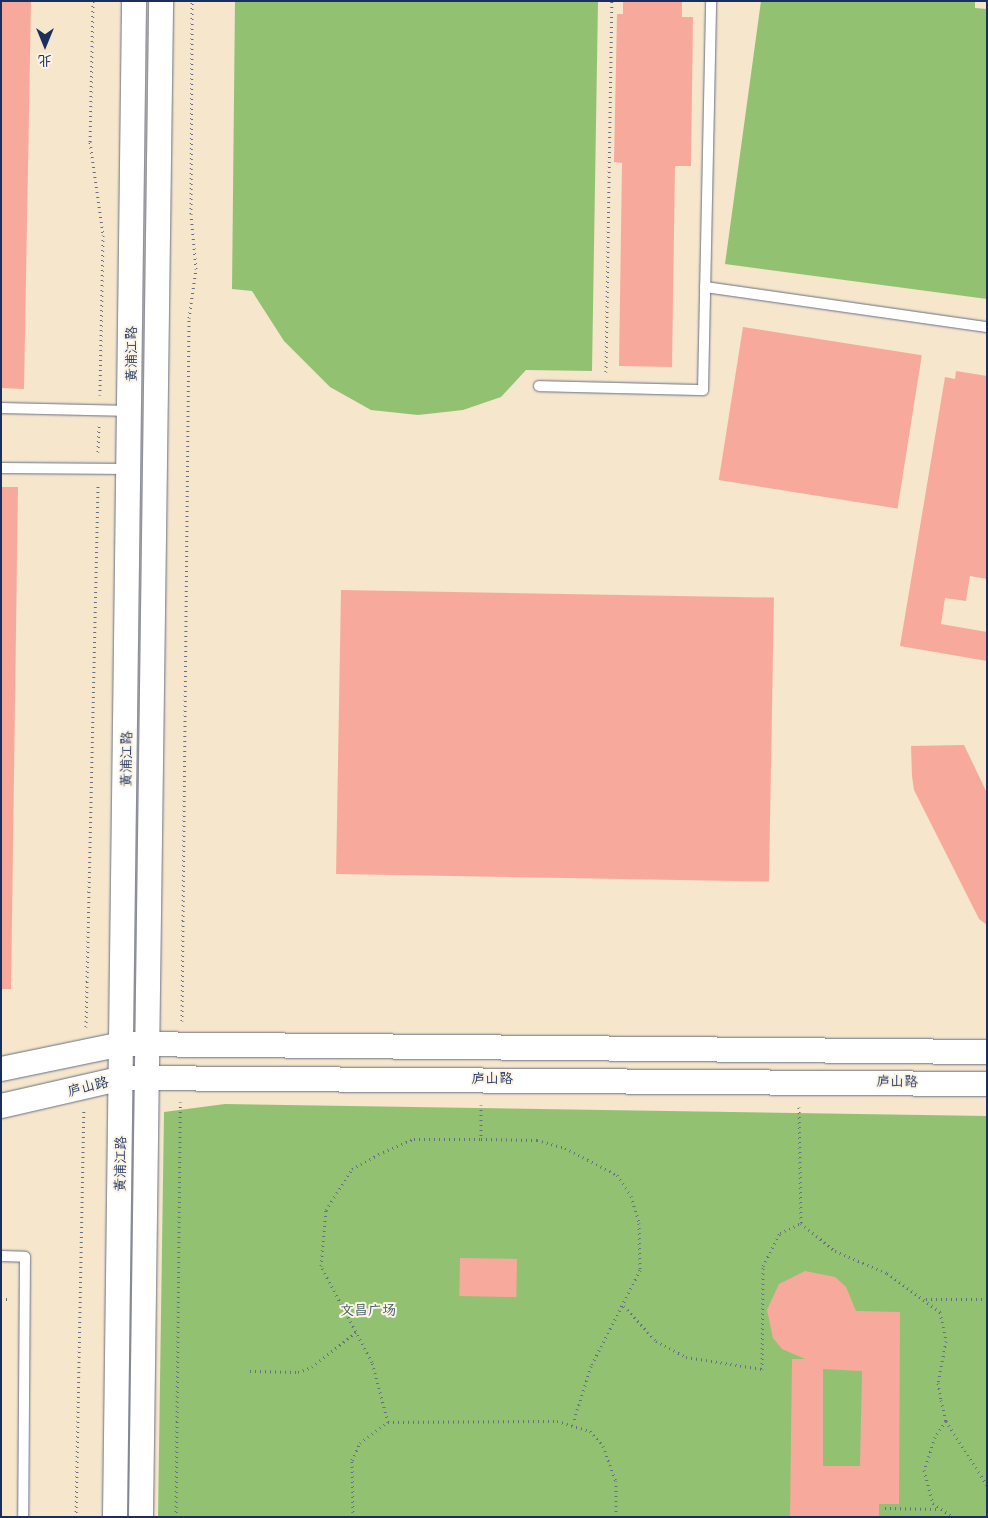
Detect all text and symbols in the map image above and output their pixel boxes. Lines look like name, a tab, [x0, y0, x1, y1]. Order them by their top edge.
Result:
north arrow	[20, 20, 70, 70]
text: 北	[38, 48, 52, 73]
street label: 黄浦江路	[124, 326, 140, 382]
street label: 黄浦江路	[118, 731, 136, 787]
street label: 庐山路	[471, 1071, 513, 1087]
street label: 庐山路	[876, 1073, 918, 1091]
street label: 庐山路	[66, 1074, 110, 1100]
street label: 黄浦江路	[112, 1136, 130, 1192]
park label: 文昌广场	[340, 1303, 396, 1319]

